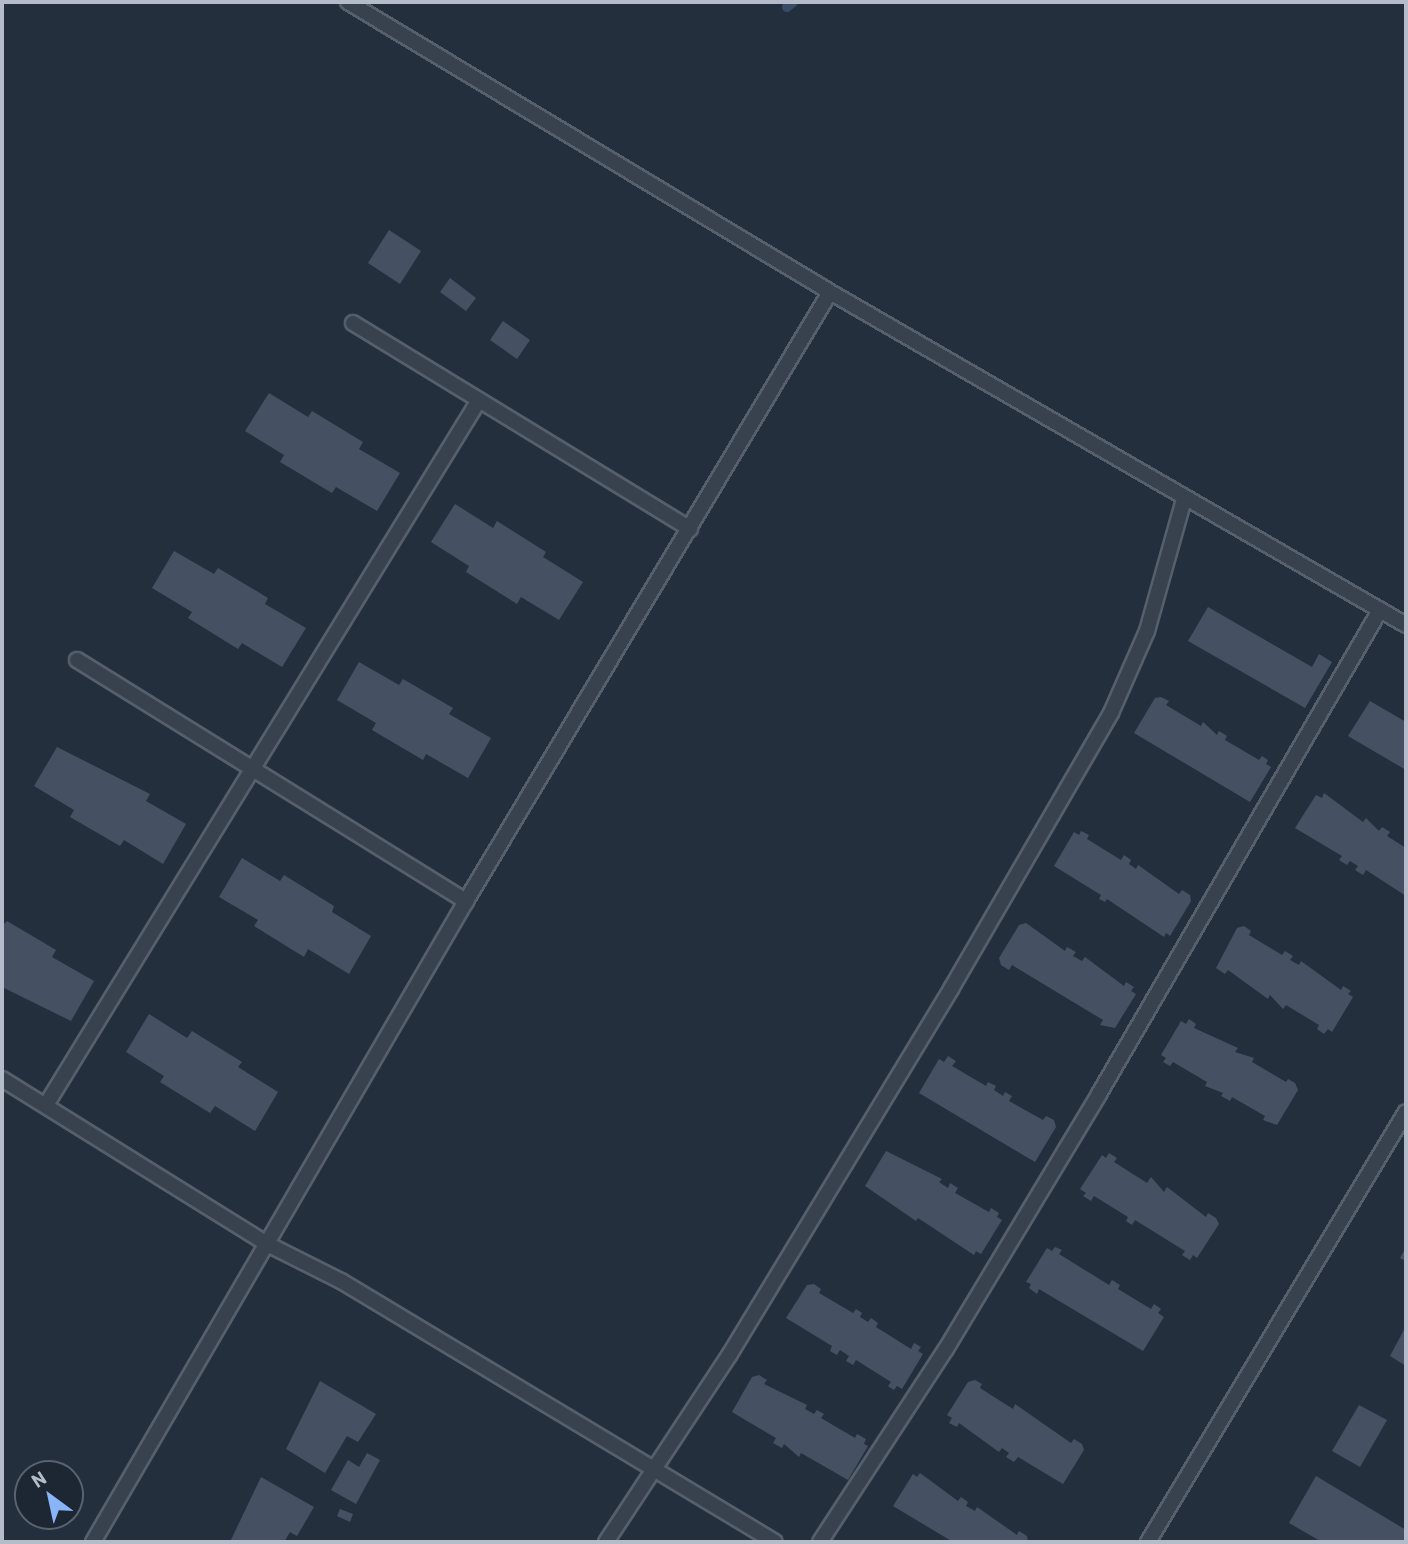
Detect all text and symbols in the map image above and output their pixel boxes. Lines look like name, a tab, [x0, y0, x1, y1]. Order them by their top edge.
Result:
north arrow	[14, 1460, 84, 1530]
text: N	[27, 1466, 50, 1492]

